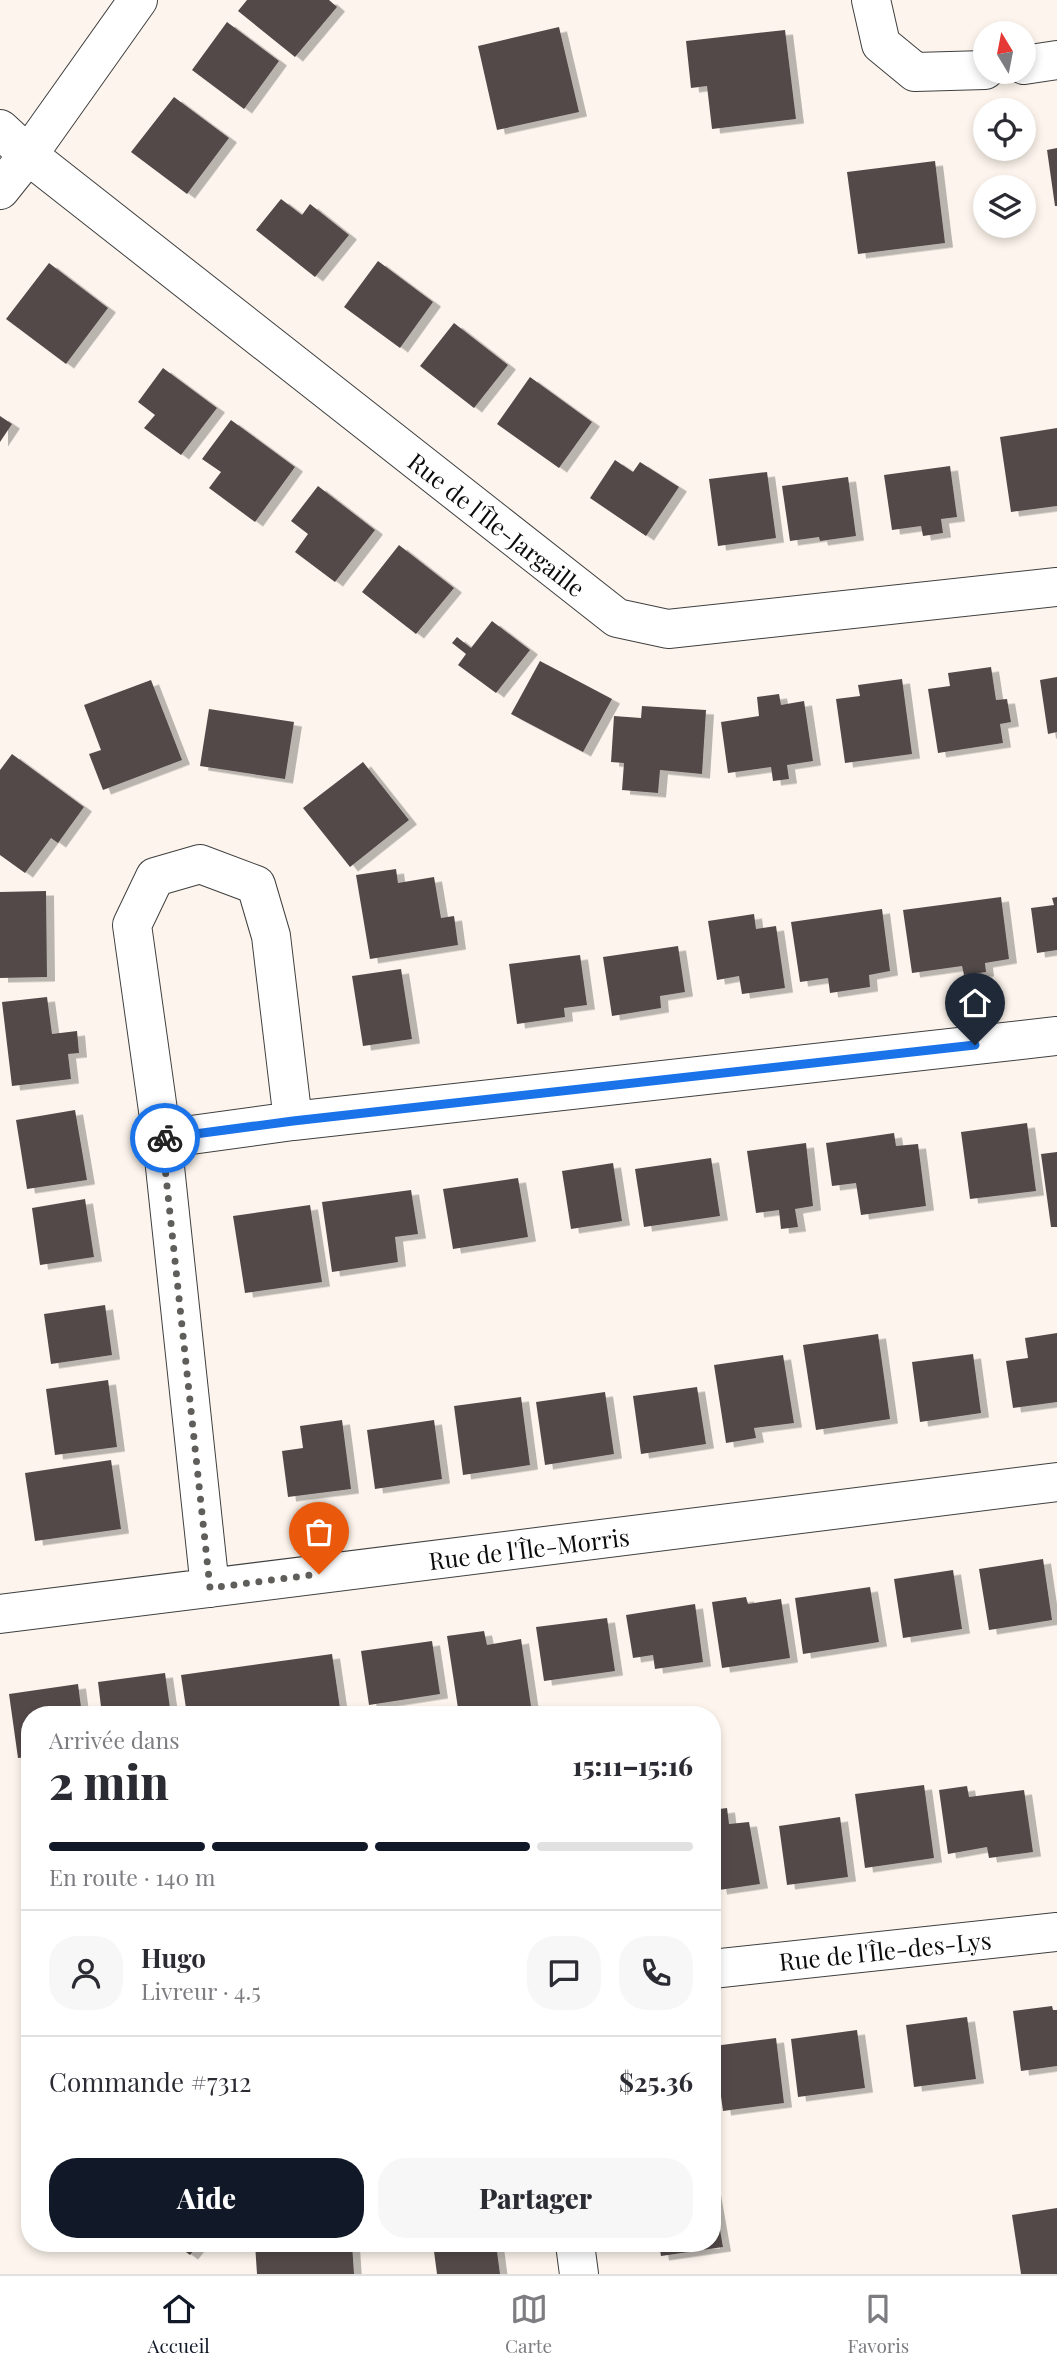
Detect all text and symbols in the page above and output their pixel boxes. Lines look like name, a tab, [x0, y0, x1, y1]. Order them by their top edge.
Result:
north arrow	[973, 21, 1036, 84]
map controls	[973, 21, 1036, 238]
button: locate	[973, 98, 1036, 161]
button: layers	[973, 175, 1036, 238]
street label: Rue de l'Île-Jargaille	[402, 445, 592, 603]
pin	[945, 973, 1005, 1045]
icon: home	[956, 984, 994, 1022]
courier	[130, 1103, 200, 1173]
icon: bike	[146, 1119, 184, 1157]
pin	[289, 1502, 349, 1574]
icon: bag	[300, 1513, 338, 1551]
street label: Rue de l'Île-Morris	[427, 1520, 631, 1576]
text: Arrivée dans	[49, 1724, 180, 1755]
text: 15:11–15:16	[572, 1748, 693, 1783]
text: 2 min	[49, 1750, 169, 1812]
text: En route · 140 m	[49, 1861, 215, 1892]
street label: Rue de l'Île-des-Lys	[777, 1923, 993, 1977]
button: person	[49, 1936, 123, 2010]
button: chat	[527, 1936, 601, 2010]
button: phone	[619, 1936, 693, 2010]
text: Hugo	[141, 1940, 206, 1975]
text: Livreur · 4.5	[141, 1975, 261, 2006]
text: Commande #7312	[49, 2064, 251, 2099]
text: $25.36	[619, 2064, 693, 2099]
button: Aide	[49, 2158, 364, 2238]
button: Partager	[378, 2158, 693, 2238]
tab: Accueil	[148, 2290, 210, 2358]
tab: Carte	[505, 2290, 552, 2358]
tab: Favoris	[847, 2290, 909, 2358]

